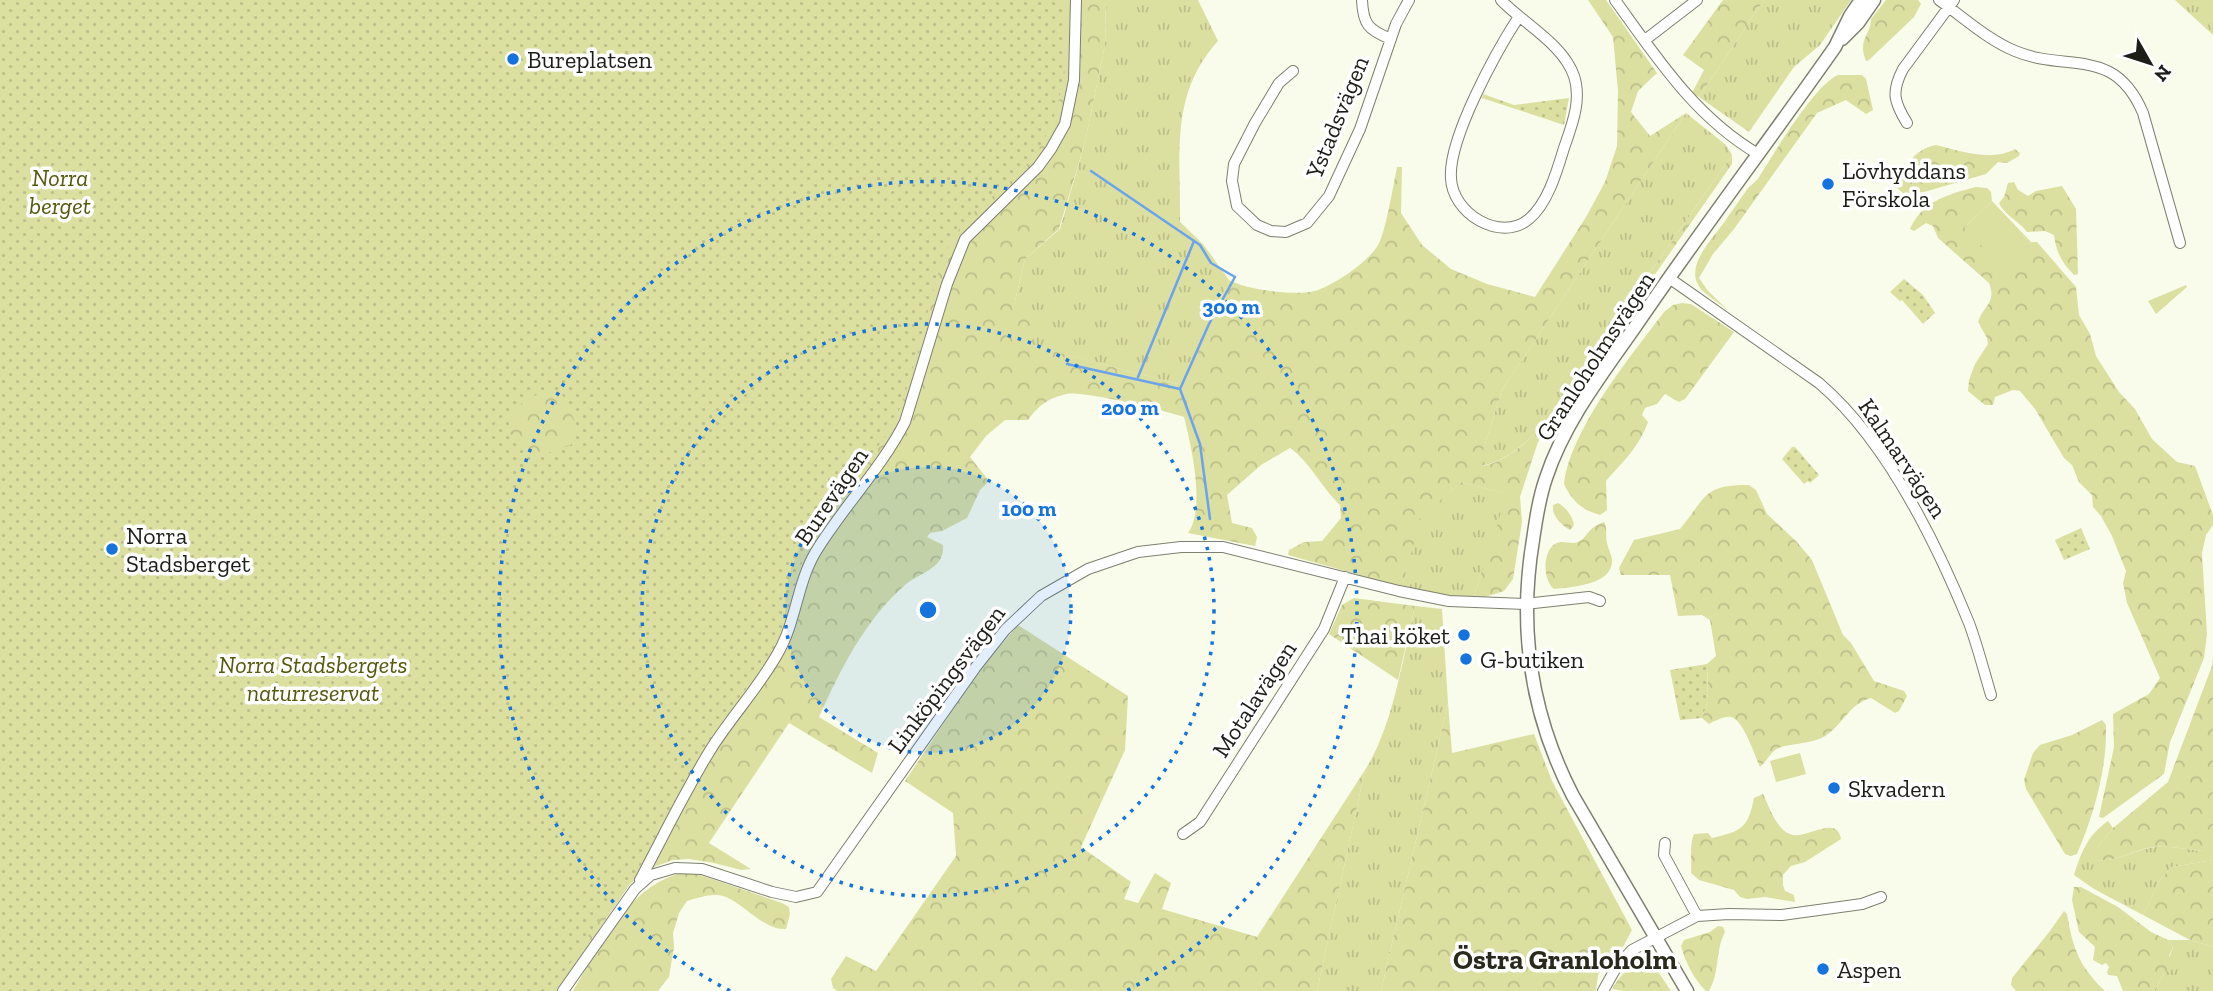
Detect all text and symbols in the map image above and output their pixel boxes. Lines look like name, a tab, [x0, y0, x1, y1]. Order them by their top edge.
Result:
north arrow	[2115, 28, 2185, 98]
place label: Bureplatsen	[527, 45, 652, 74]
marker: Bureplatsen	[505, 51, 521, 67]
street label: Ystadsvägen	[1299, 51, 1375, 183]
text: N	[2149, 61, 2176, 86]
place label: Lövhyddans Förskola	[1842, 156, 1966, 213]
park label: Norra berget	[29, 163, 91, 220]
marker: Lövhyddans Förskola	[1820, 176, 1836, 192]
street label: Granloholmsvägen	[1529, 266, 1661, 446]
text: 300 m	[1202, 294, 1260, 319]
street label: Kalmarvägen	[1852, 393, 1954, 523]
text: 200 m	[1101, 395, 1159, 420]
street label: Burevägen	[788, 442, 874, 550]
text: 100 m	[1002, 496, 1057, 521]
place label: Norra Stadsberget	[126, 521, 251, 578]
marker: Norra Stadsberget	[104, 541, 120, 557]
centre of rings	[916, 598, 940, 622]
street label: Linköpingsvägen	[881, 599, 1011, 759]
place label: Thai köket	[1341, 621, 1450, 650]
marker: Thai köket	[1456, 627, 1472, 643]
street label: Motalavägen	[1206, 635, 1302, 763]
place label: G-butiken	[1480, 645, 1584, 674]
park label: Norra Stadsbergets naturreservat	[219, 650, 407, 707]
marker: G-butiken	[1458, 651, 1474, 667]
place label: Skvadern	[1848, 774, 1946, 803]
marker: Skvadern	[1826, 780, 1842, 796]
district label: Östra Granloholm	[1453, 943, 1677, 976]
place label: Aspen	[1837, 955, 1902, 984]
marker: Aspen	[1815, 961, 1831, 977]

